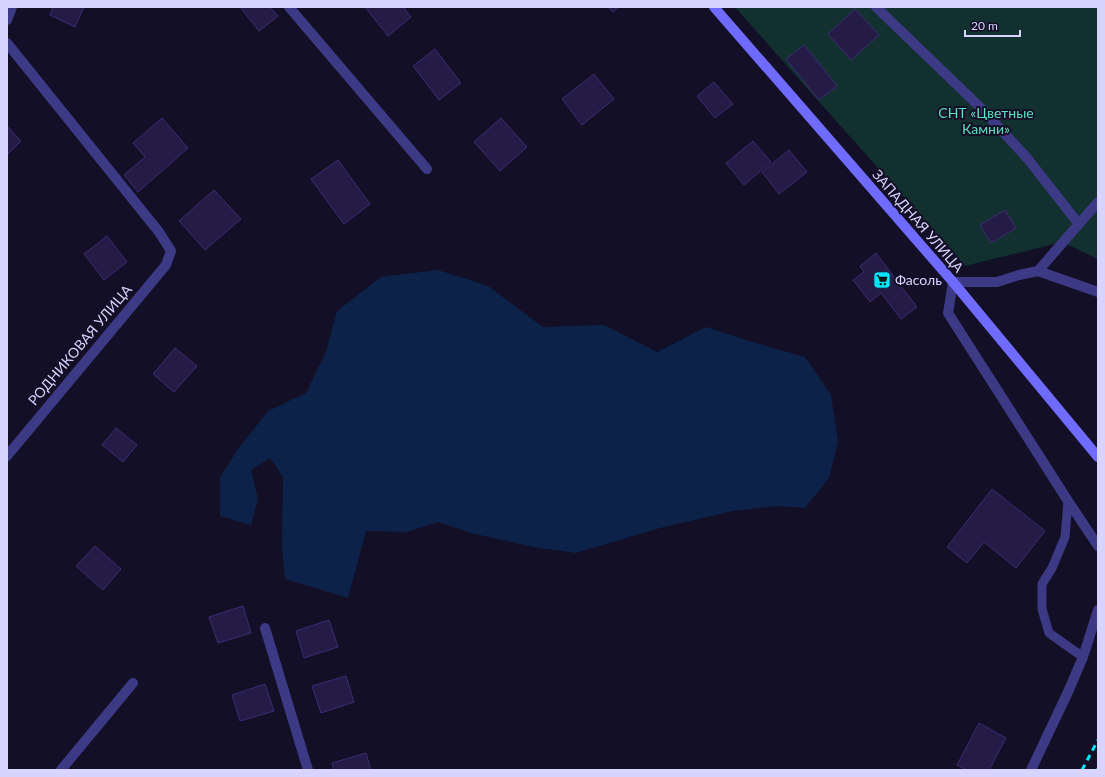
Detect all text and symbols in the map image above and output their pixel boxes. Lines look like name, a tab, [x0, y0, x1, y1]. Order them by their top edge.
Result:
scale bar	[965, 12, 1020, 38]
text: 20 m	[971, 18, 998, 33]
park label: СНТ «Цветные Камни»	[938, 104, 1034, 137]
street label: ЗАПАДНАЯ УЛИЦА	[869, 166, 968, 276]
supermarket icon: Фасоль	[872, 270, 892, 290]
place label: Фасоль	[895, 271, 942, 288]
street label: РОДНИКОВАЯ УЛИЦА	[24, 281, 135, 408]

